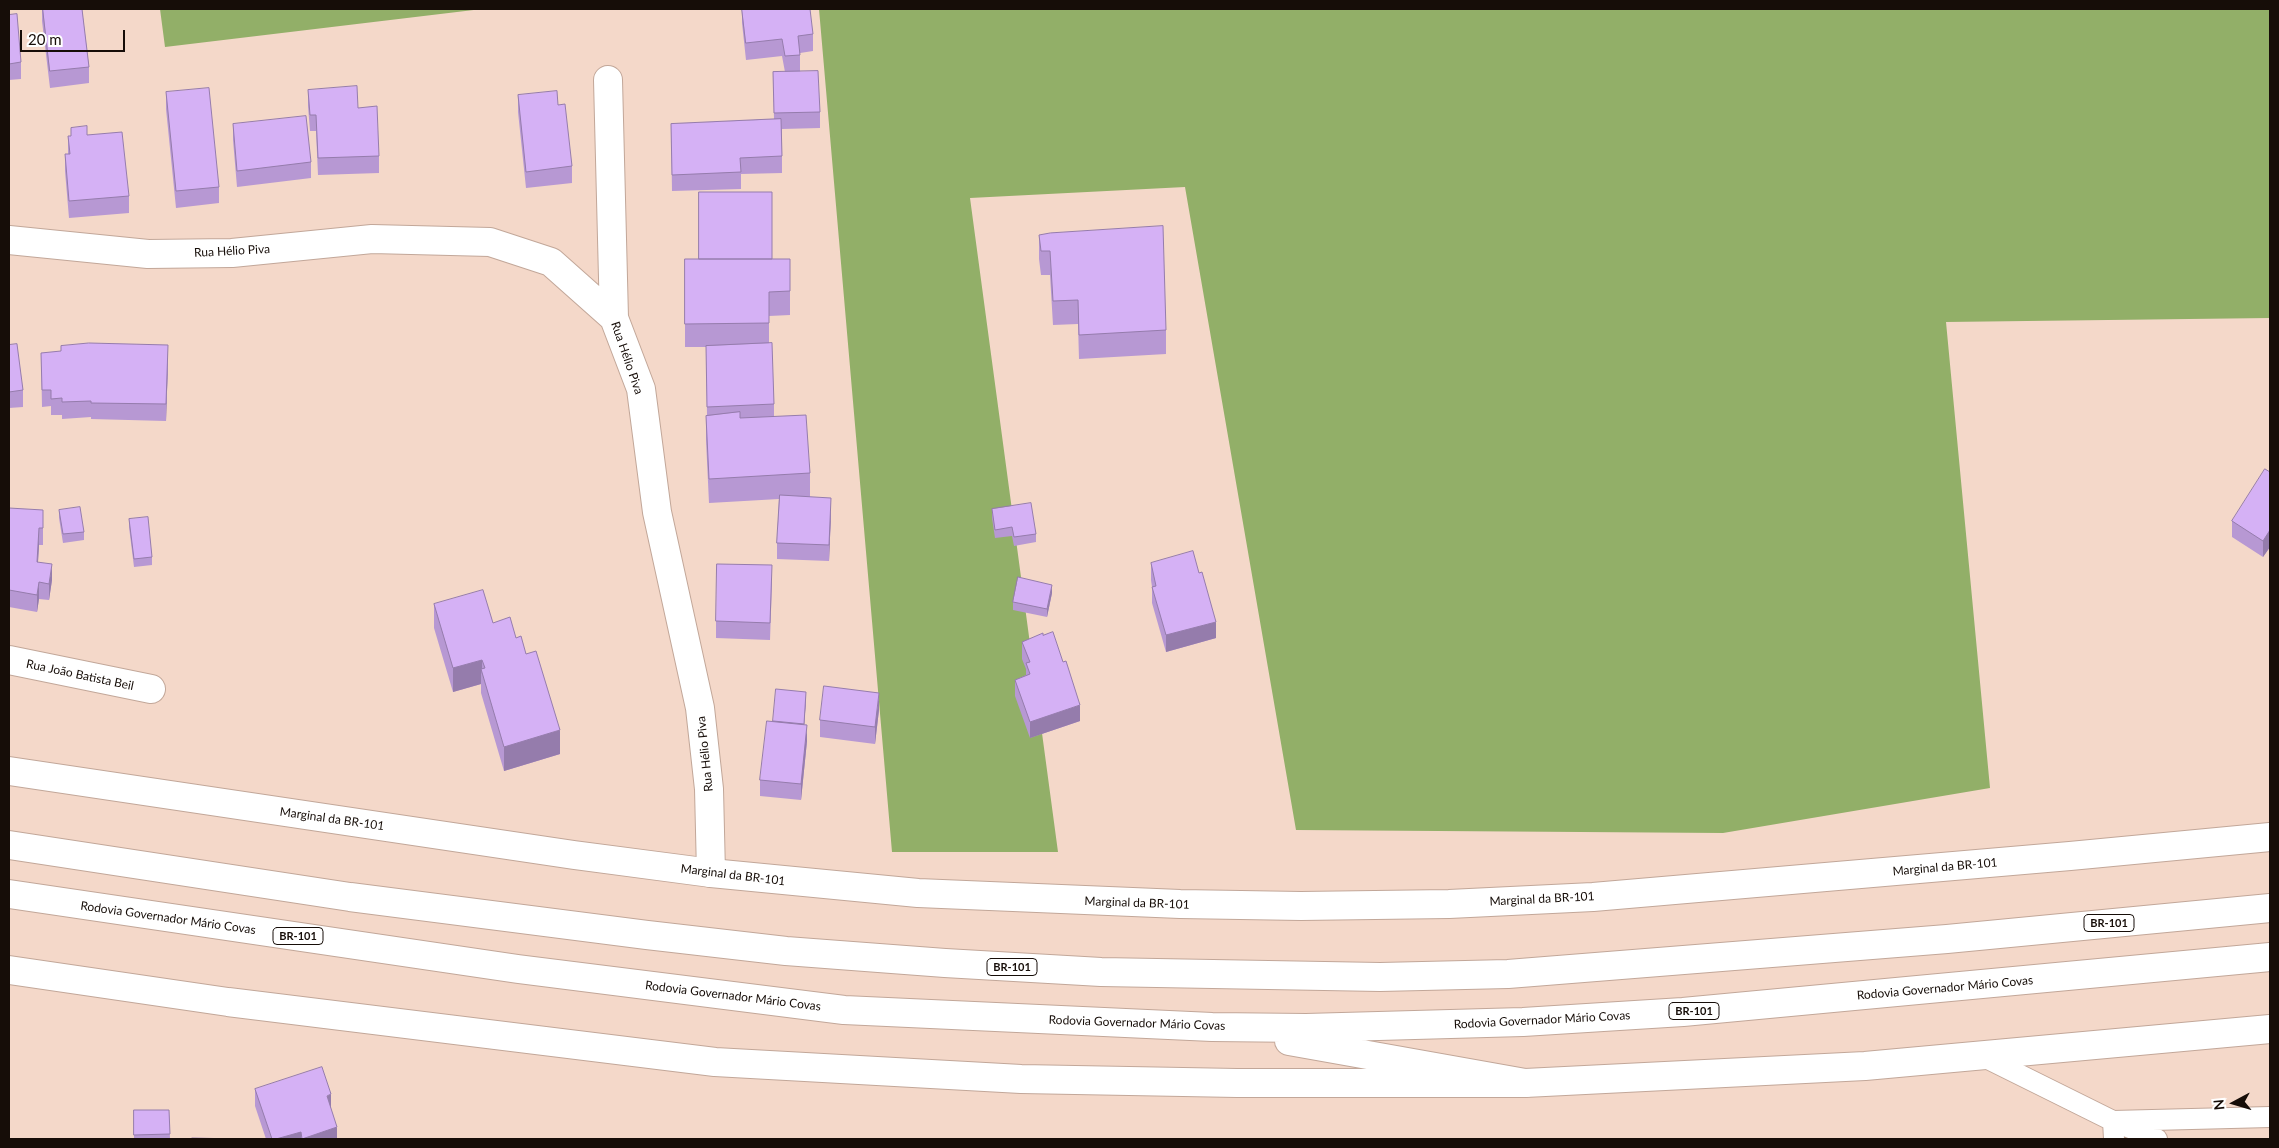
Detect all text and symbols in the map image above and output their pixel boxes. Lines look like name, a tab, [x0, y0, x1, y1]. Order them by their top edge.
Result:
scale bar	[22, 20, 128, 52]
text: 20 m	[28, 30, 62, 48]
street label: Rua Hélio Piva	[194, 242, 270, 260]
street label: Rua Hélio Piva	[608, 320, 646, 396]
street label: Rua João Batista Beil	[25, 657, 135, 693]
street label: Rua Hélio Piva	[694, 715, 716, 793]
street label: Marginal da BR-101	[279, 805, 385, 833]
street label: Marginal da BR-101	[1892, 855, 1998, 879]
street label: Marginal da BR-101	[680, 861, 786, 889]
street label: Marginal da BR-101	[1489, 889, 1595, 909]
street label: Marginal da BR-101	[1084, 894, 1190, 912]
street label: Rodovia Governador Mário Covas	[79, 899, 257, 937]
road number: BR-101	[2084, 914, 2134, 931]
road number: BR-101	[273, 928, 323, 944]
road number: BR-101	[987, 959, 1037, 976]
street label: Rodovia Governador Mário Covas	[1856, 973, 2034, 1003]
street label: Rodovia Governador Mário Covas	[644, 978, 822, 1014]
road number: BR-101	[1669, 1002, 1719, 1019]
street label: Rodovia Governador Mário Covas	[1453, 1008, 1631, 1032]
street label: Rodovia Governador Mário Covas	[1048, 1013, 1226, 1033]
north arrow	[2209, 1078, 2259, 1128]
text: N	[2210, 1098, 2228, 1111]

